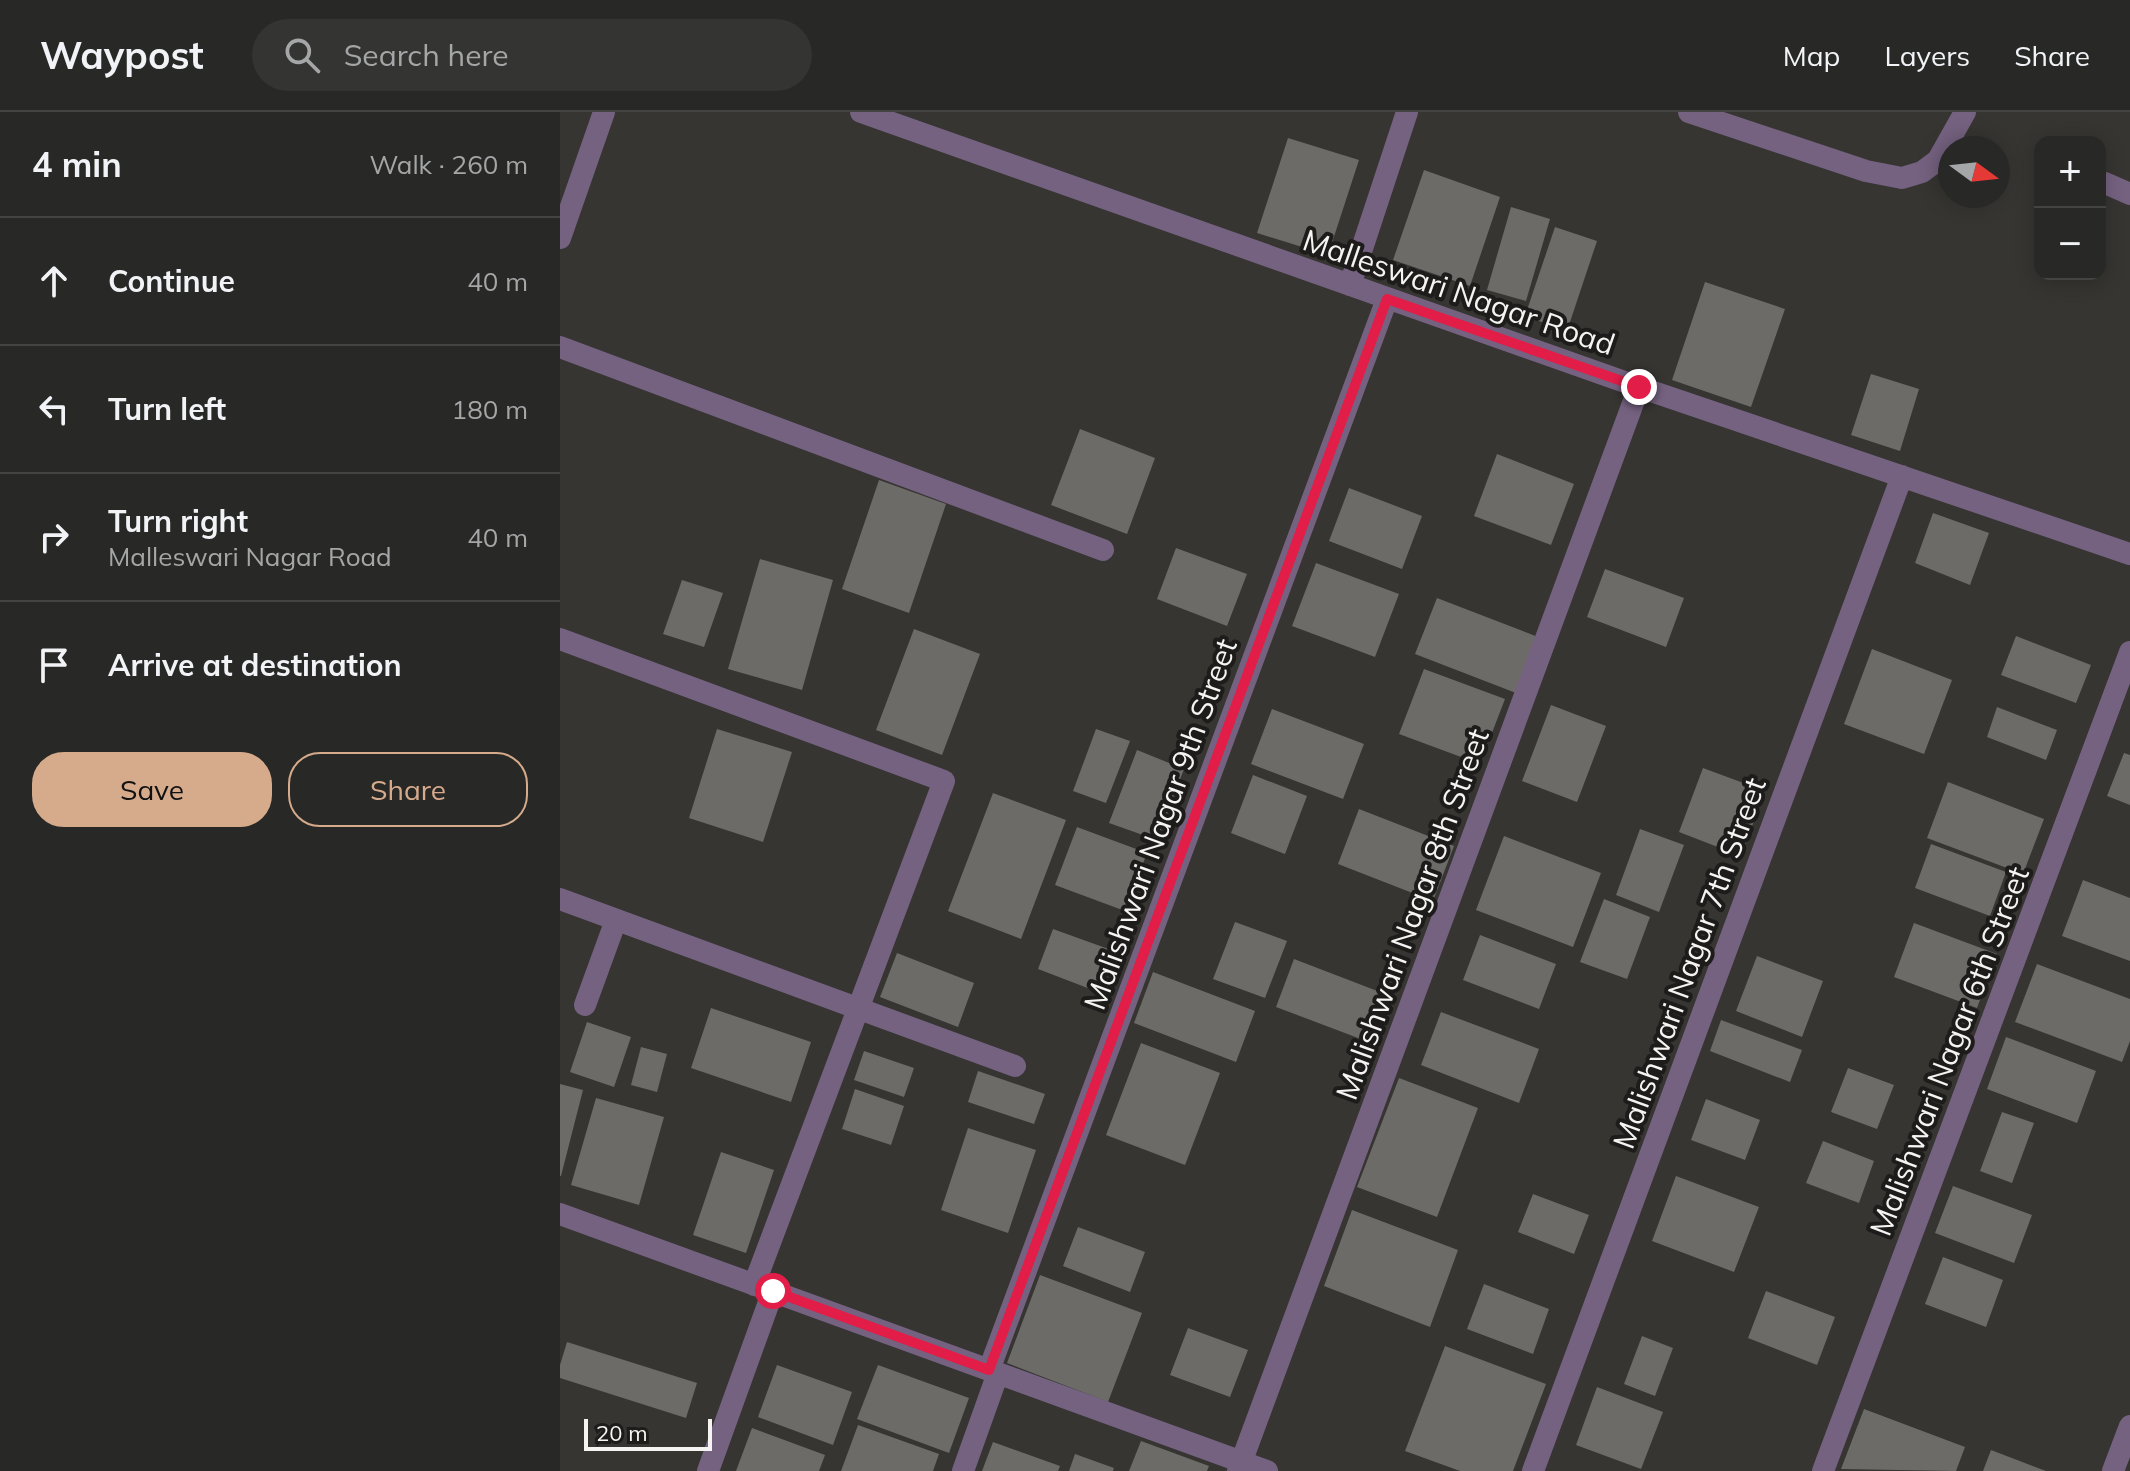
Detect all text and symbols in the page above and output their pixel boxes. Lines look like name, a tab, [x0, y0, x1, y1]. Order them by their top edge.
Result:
search box	[252, 19, 812, 91]
text: Waypost	[40, 31, 204, 79]
icon: search	[280, 33, 324, 77]
text: Search here	[344, 36, 509, 74]
text: Map	[1783, 38, 1840, 73]
text: Layers	[1884, 38, 1970, 73]
text: Share	[2014, 38, 2090, 73]
north arrow	[1938, 136, 2010, 208]
map controls	[2034, 136, 2106, 280]
button: +	[2034, 136, 2106, 208]
text: 4 min	[32, 143, 122, 186]
text: Walk · 260 m	[369, 148, 528, 181]
button: −	[2034, 208, 2106, 280]
street label: Malleswari Nagar Road	[1298, 221, 1620, 363]
icon: ahead	[32, 259, 76, 303]
text: Continue	[108, 262, 235, 300]
text: 40 m	[467, 265, 528, 298]
route end	[1621, 369, 1657, 405]
icon: left	[32, 387, 76, 431]
text: Turn left	[108, 390, 226, 428]
text: 180 m	[452, 393, 528, 426]
text: Turn right	[108, 502, 248, 540]
icon: right	[32, 515, 76, 559]
text: 40 m	[467, 521, 528, 554]
text: Malleswari Nagar Road	[108, 540, 392, 573]
street label: Malishwari Nagar 9th Street	[1075, 633, 1245, 1015]
icon: arrive	[32, 643, 76, 687]
text: Arrive at destination	[108, 646, 402, 684]
street label: Malishwari Nagar 8th Street	[1327, 723, 1497, 1105]
button: Save	[32, 752, 272, 827]
button: Share	[288, 752, 528, 827]
street label: Malishwari Nagar 7th Street	[1604, 772, 1774, 1154]
street label: Malishwari Nagar 6th Street	[1861, 861, 2037, 1241]
route start	[755, 1273, 791, 1309]
scale bar	[584, 1415, 712, 1451]
text: 20 m	[596, 1419, 647, 1447]

